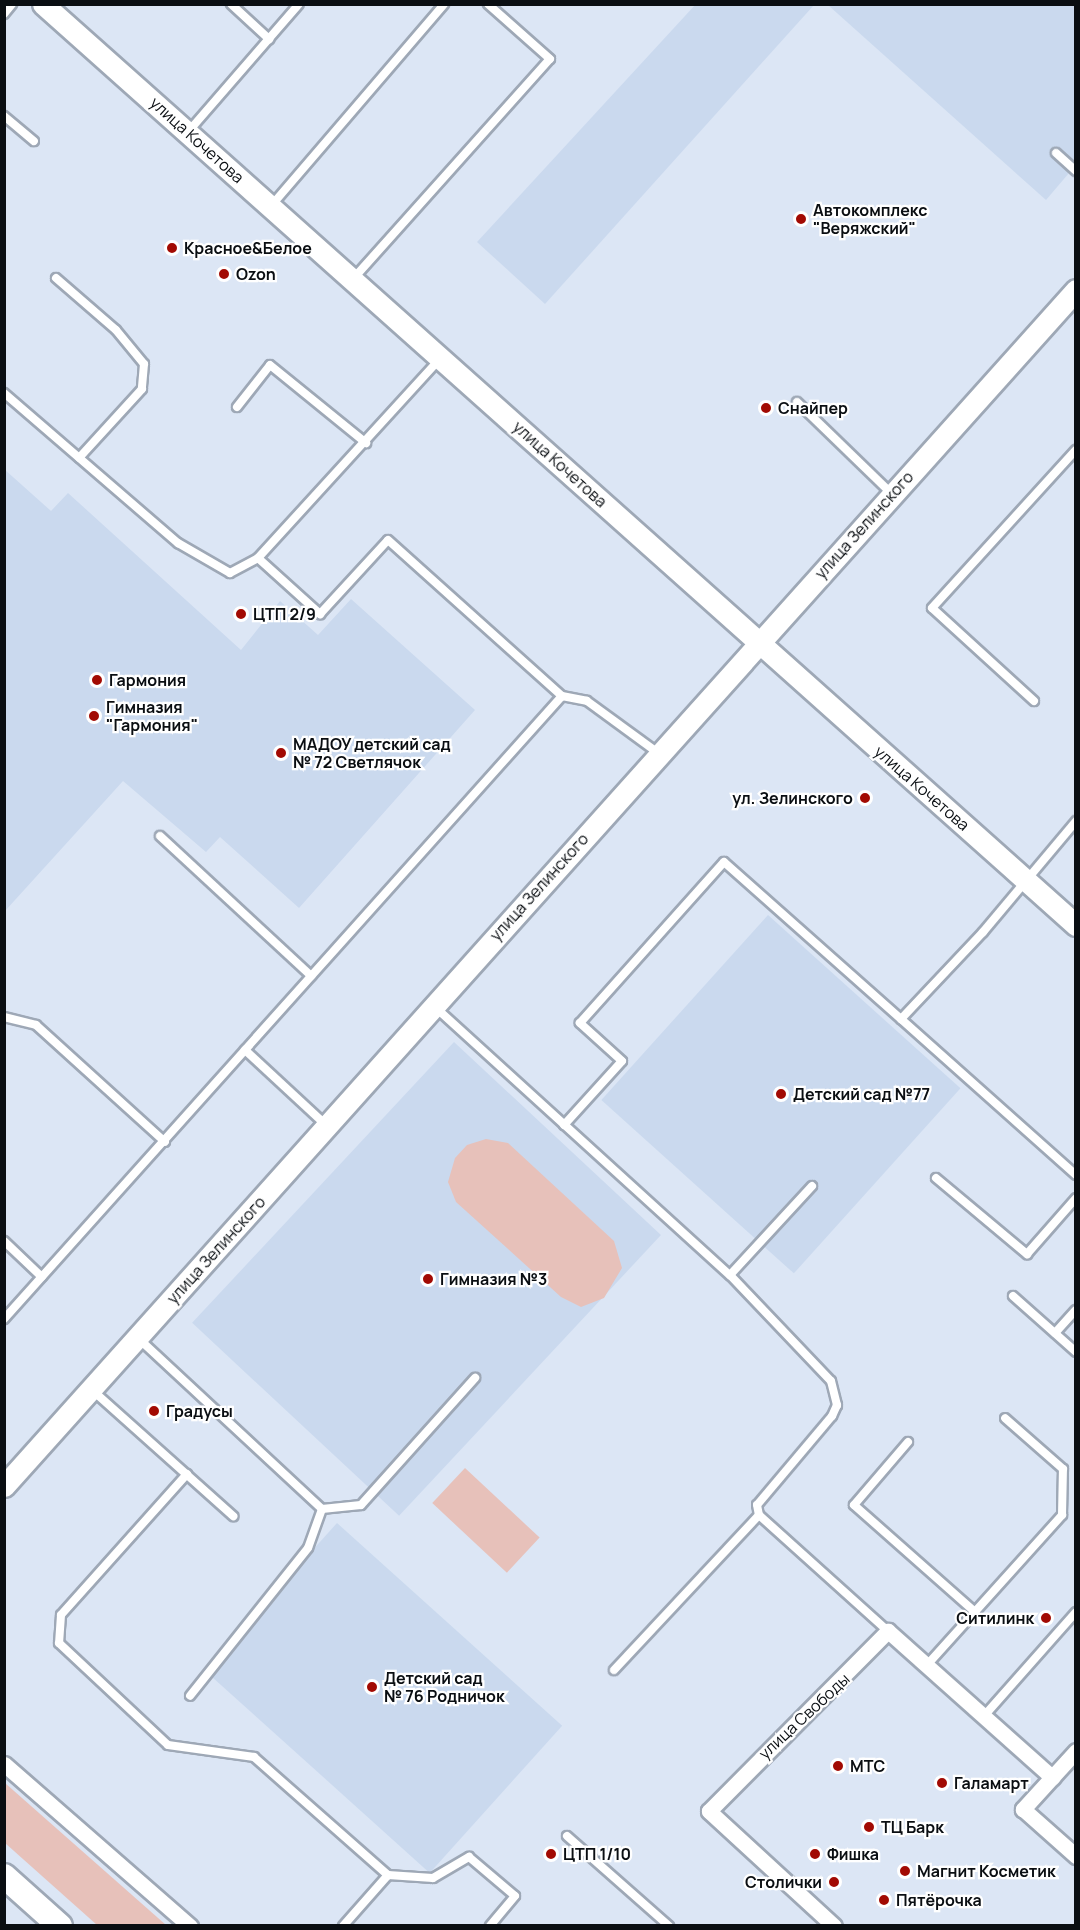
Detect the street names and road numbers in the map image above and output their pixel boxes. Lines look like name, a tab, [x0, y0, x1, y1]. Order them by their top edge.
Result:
street label: улица Кочетова	[146, 93, 248, 187]
street label: улица Кочетова	[509, 417, 611, 511]
street label: улица Зелинского	[811, 467, 917, 583]
street label: улица Кочетова	[871, 742, 973, 834]
street label: улица Зелинского	[486, 829, 592, 945]
street label: улица Зелинского	[163, 1192, 269, 1308]
street label: улица Свободы	[755, 1669, 853, 1763]

